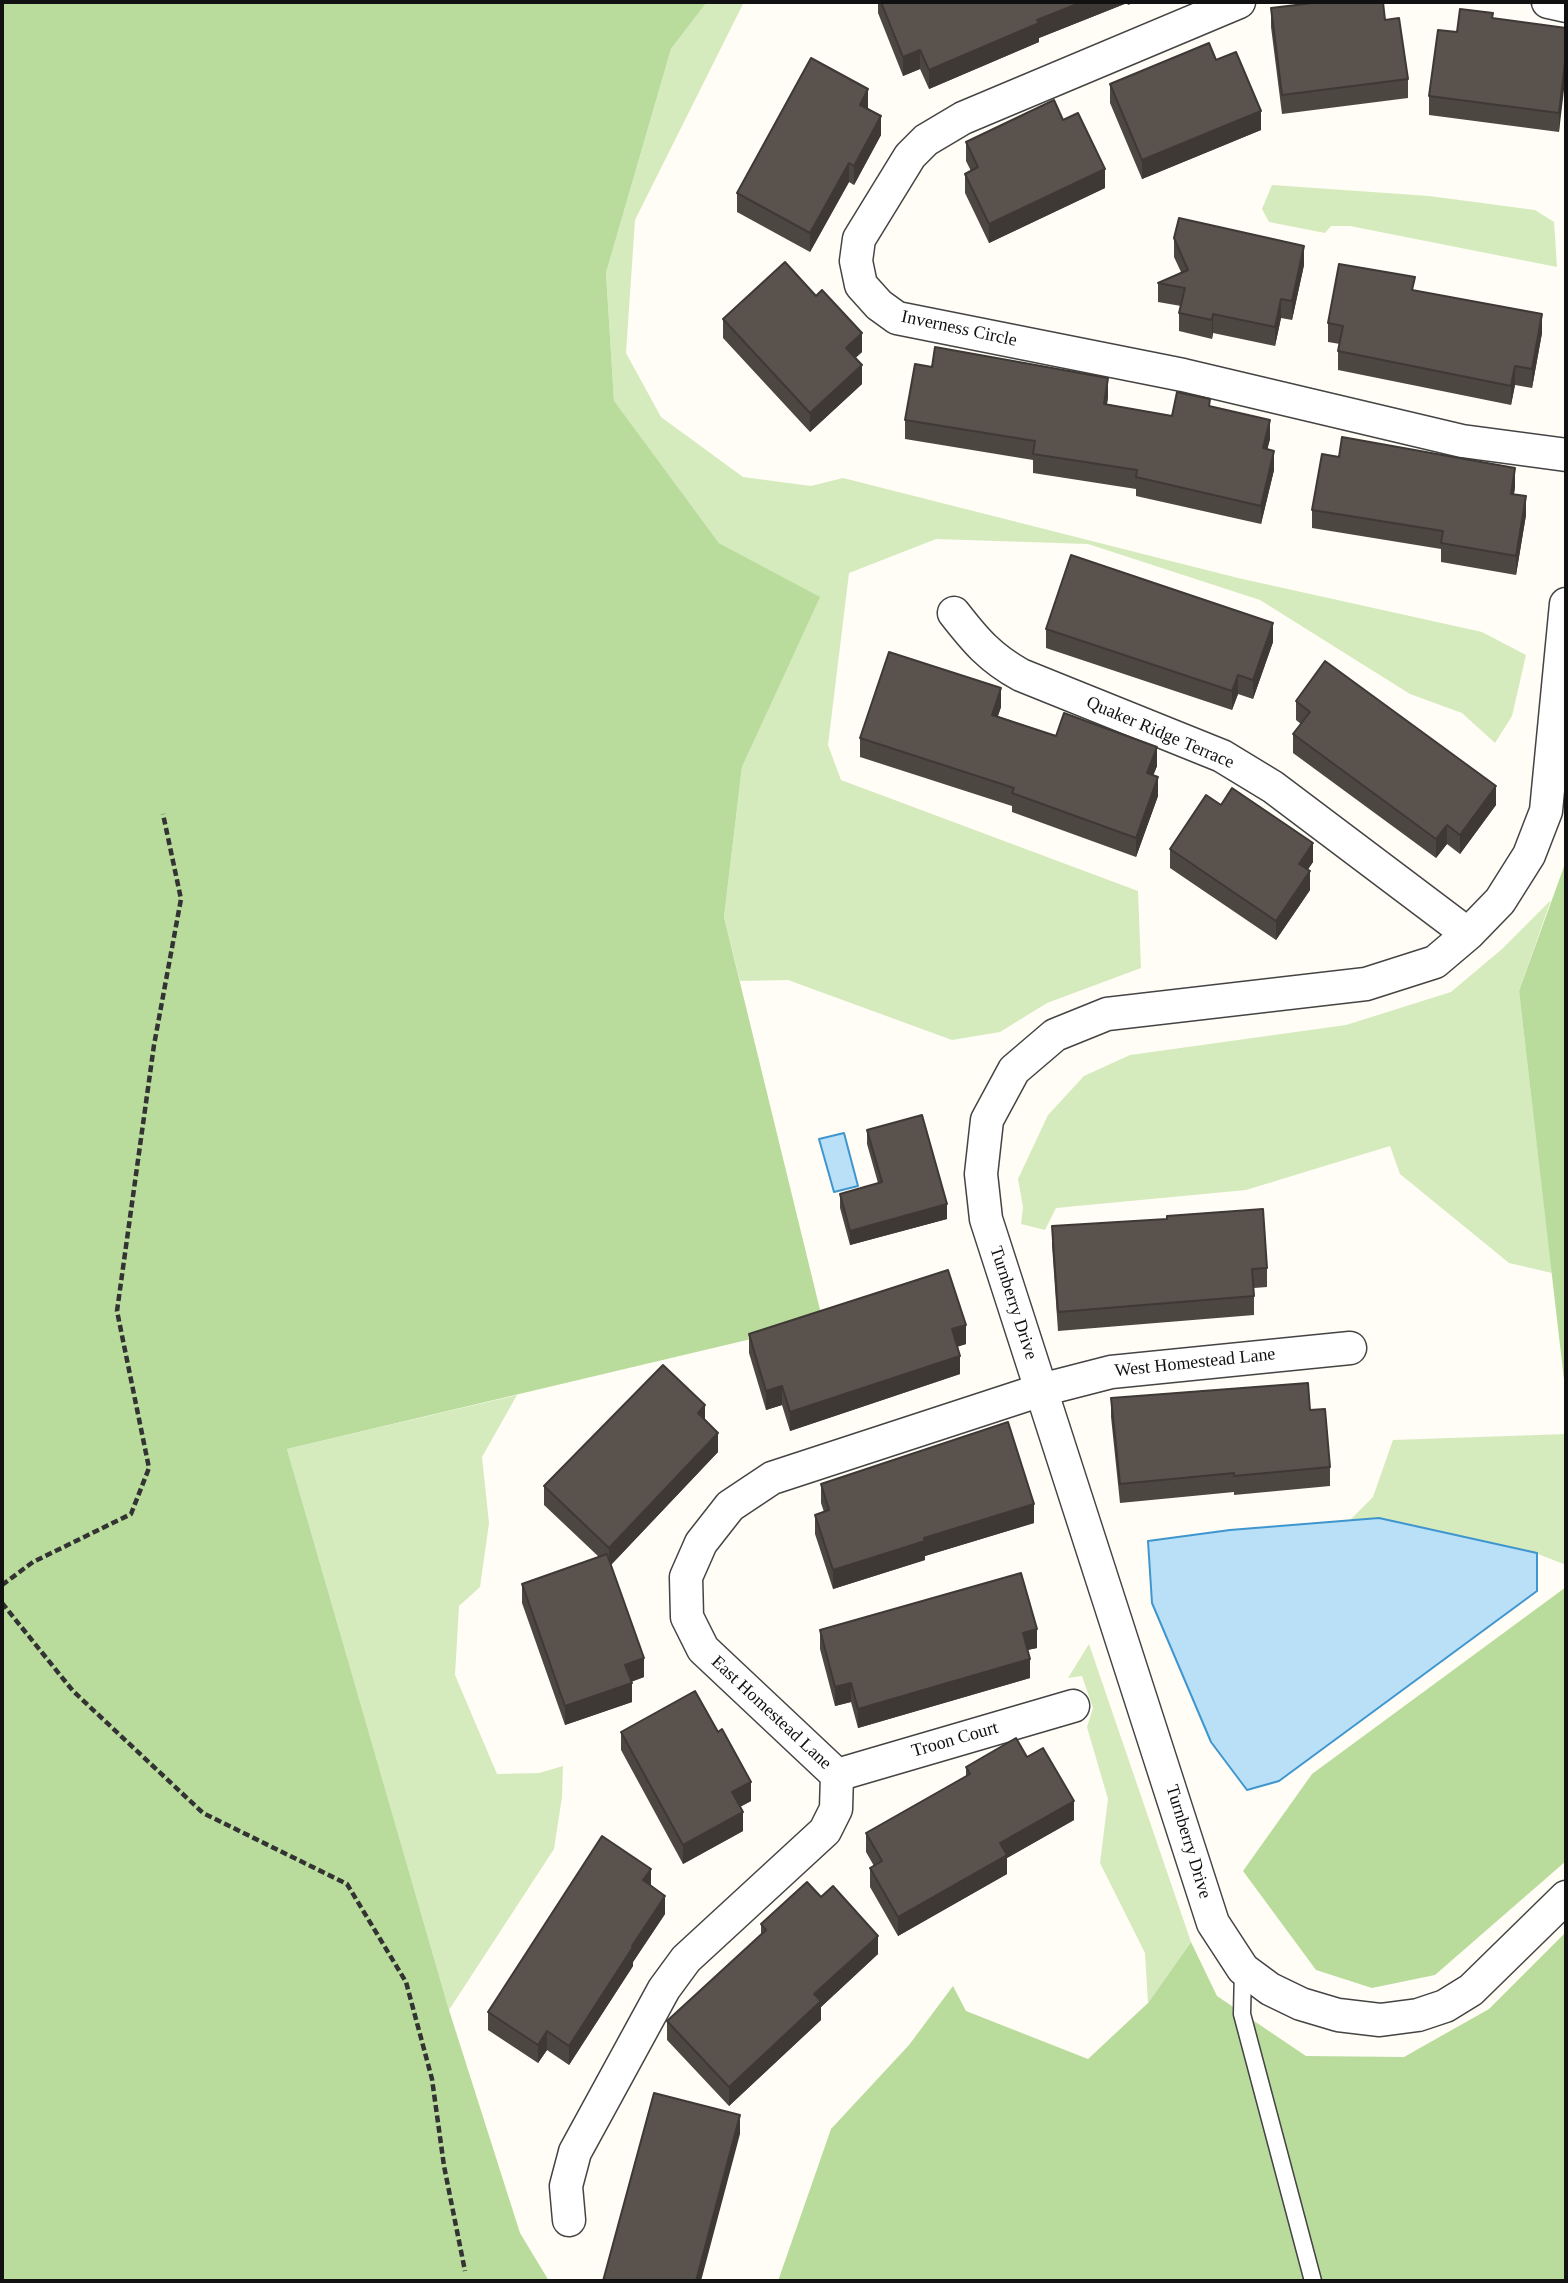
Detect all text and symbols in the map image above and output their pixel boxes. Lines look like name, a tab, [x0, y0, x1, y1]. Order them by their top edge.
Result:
street label: Inverness Circle	[899, 306, 1019, 352]
street label: Quaker Ridge Terrace	[1083, 692, 1237, 774]
street label: Turnberry Drive	[985, 1244, 1041, 1362]
street label: West Homestead Lane	[1114, 1344, 1276, 1382]
street label: East Homestead Lane	[706, 1652, 836, 1774]
street label: Troon Court	[909, 1717, 1001, 1763]
street label: Turnberry Drive	[1160, 1783, 1216, 1901]

